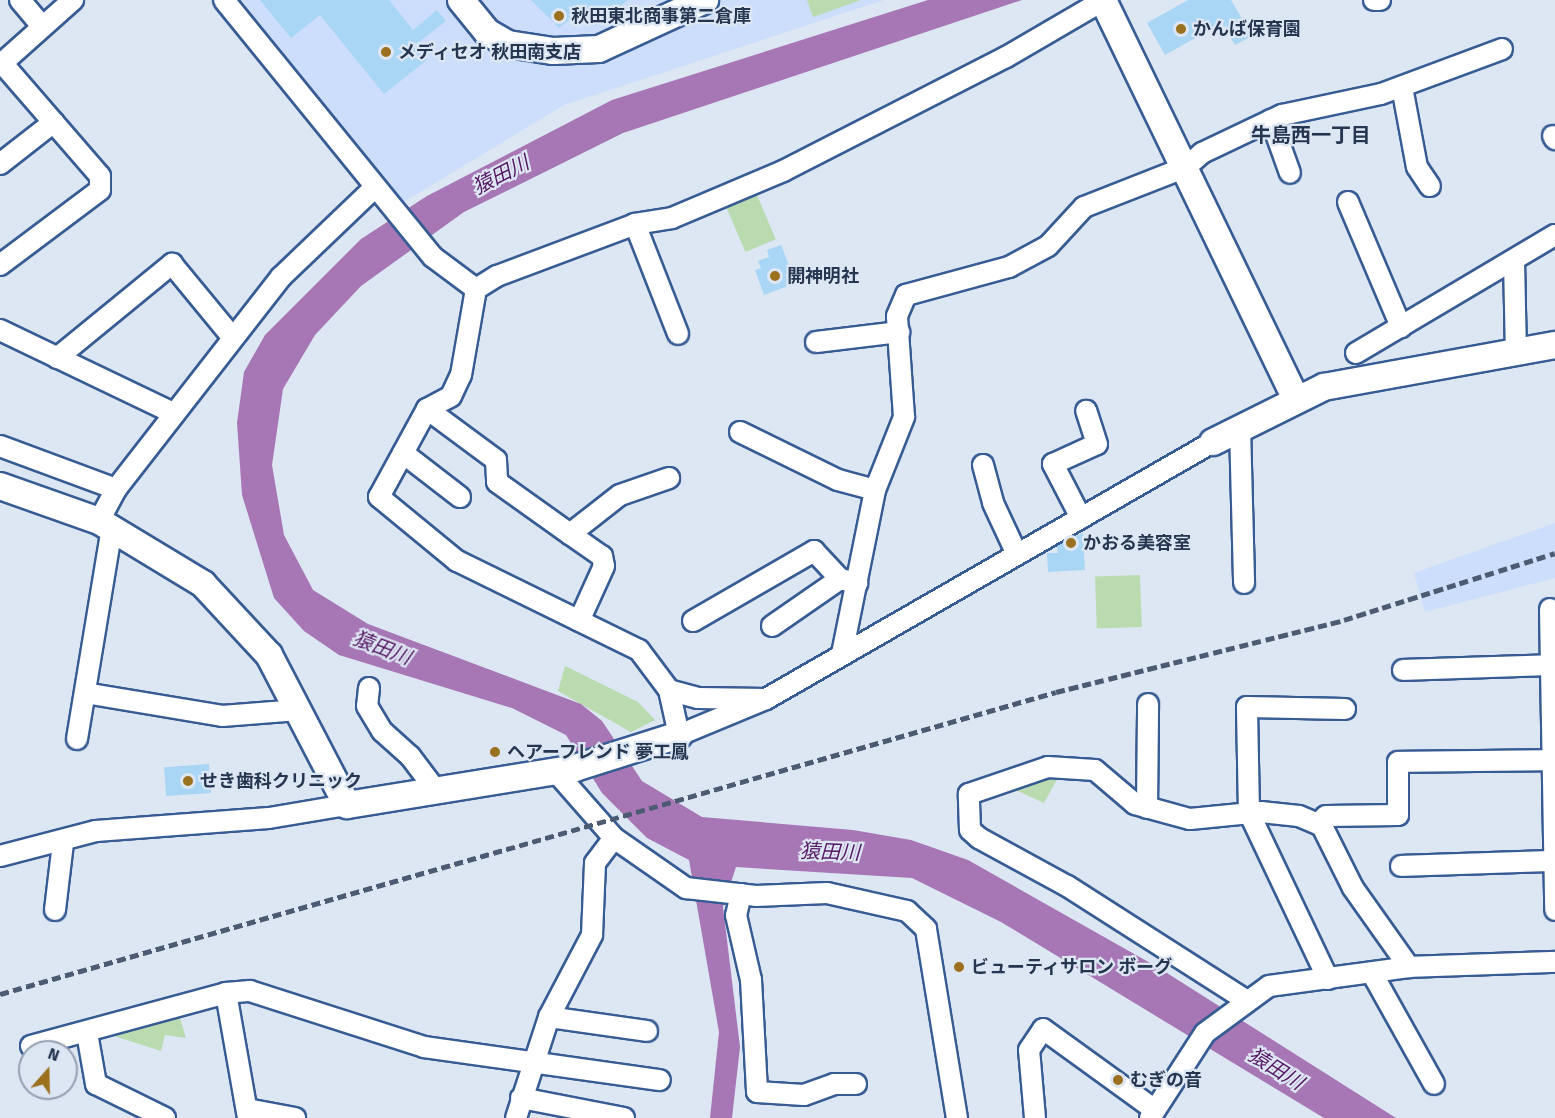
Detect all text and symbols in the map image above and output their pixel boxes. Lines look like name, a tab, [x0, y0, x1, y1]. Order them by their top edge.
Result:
place label: 秋田東北商事第二倉庫	[571, 5, 751, 27]
marker: 秋田東北商事第二倉庫	[552, 9, 566, 23]
place label: かんば保育園	[1193, 18, 1301, 40]
marker: かんば保育園	[1174, 22, 1188, 36]
place label: メディセオ 秋田南支店	[398, 41, 582, 63]
marker: メディセオ 秋田南支店	[379, 45, 393, 59]
district label: 牛島西一丁目	[1251, 123, 1371, 147]
water label: 猿田川	[469, 151, 533, 199]
place label: 開神明社	[787, 265, 859, 287]
marker: 開神明社	[768, 269, 782, 283]
place label: かおる美容室	[1083, 532, 1191, 554]
marker: かおる美容室	[1064, 536, 1078, 550]
water label: 猿田川	[350, 626, 414, 670]
place label: ヘアーフレンド 夢工鳳	[507, 741, 690, 763]
marker: ヘアーフレンド 夢工鳳	[488, 745, 502, 759]
place label: せき歯科クリニック	[200, 770, 362, 792]
marker: せき歯科クリニック	[181, 774, 195, 788]
water label: 猿田川	[800, 839, 860, 865]
place label: ビューティサロン ボーグ	[971, 956, 1173, 978]
marker: ビューティサロン ボーグ	[952, 960, 966, 974]
north arrow	[18, 1040, 78, 1100]
water label: 猿田川	[1244, 1043, 1308, 1095]
text: N	[45, 1044, 62, 1065]
place label: むぎの音	[1130, 1069, 1202, 1091]
marker: むぎの音	[1111, 1073, 1125, 1087]

